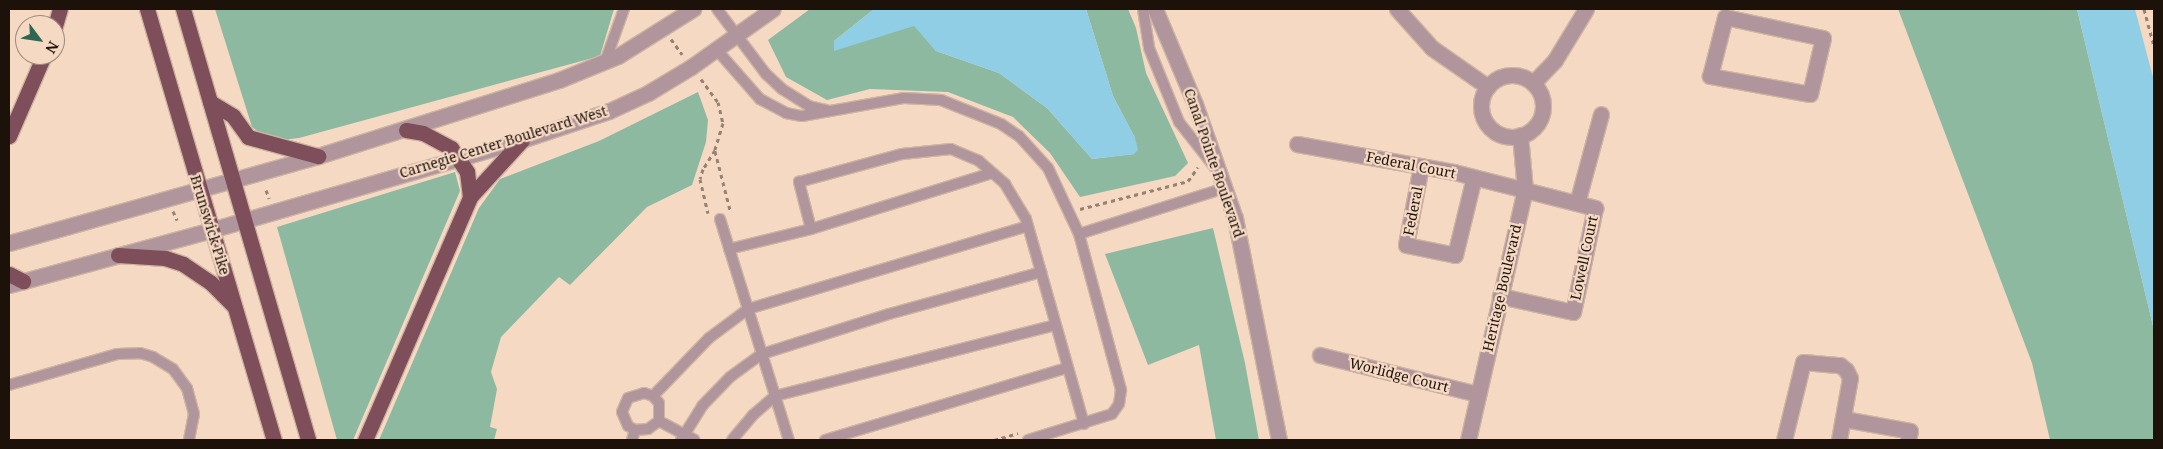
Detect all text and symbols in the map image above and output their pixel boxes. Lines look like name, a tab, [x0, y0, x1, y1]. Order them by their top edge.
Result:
north arrow	[15, 15, 65, 65]
text: N	[41, 38, 63, 57]
street label: Canal Pointe Boulevard	[1181, 86, 1247, 240]
street label: Carnegie Center Boulevard West	[397, 102, 609, 182]
street label: Federal Court	[1365, 148, 1457, 182]
street label: Brunswick Pike	[187, 173, 233, 277]
street label: Federal	[1400, 185, 1426, 237]
street label: Lowell Court	[1567, 214, 1601, 302]
street label: Heritage Boulevard	[1479, 223, 1525, 353]
street label: Worlidge Court	[1348, 355, 1450, 395]

